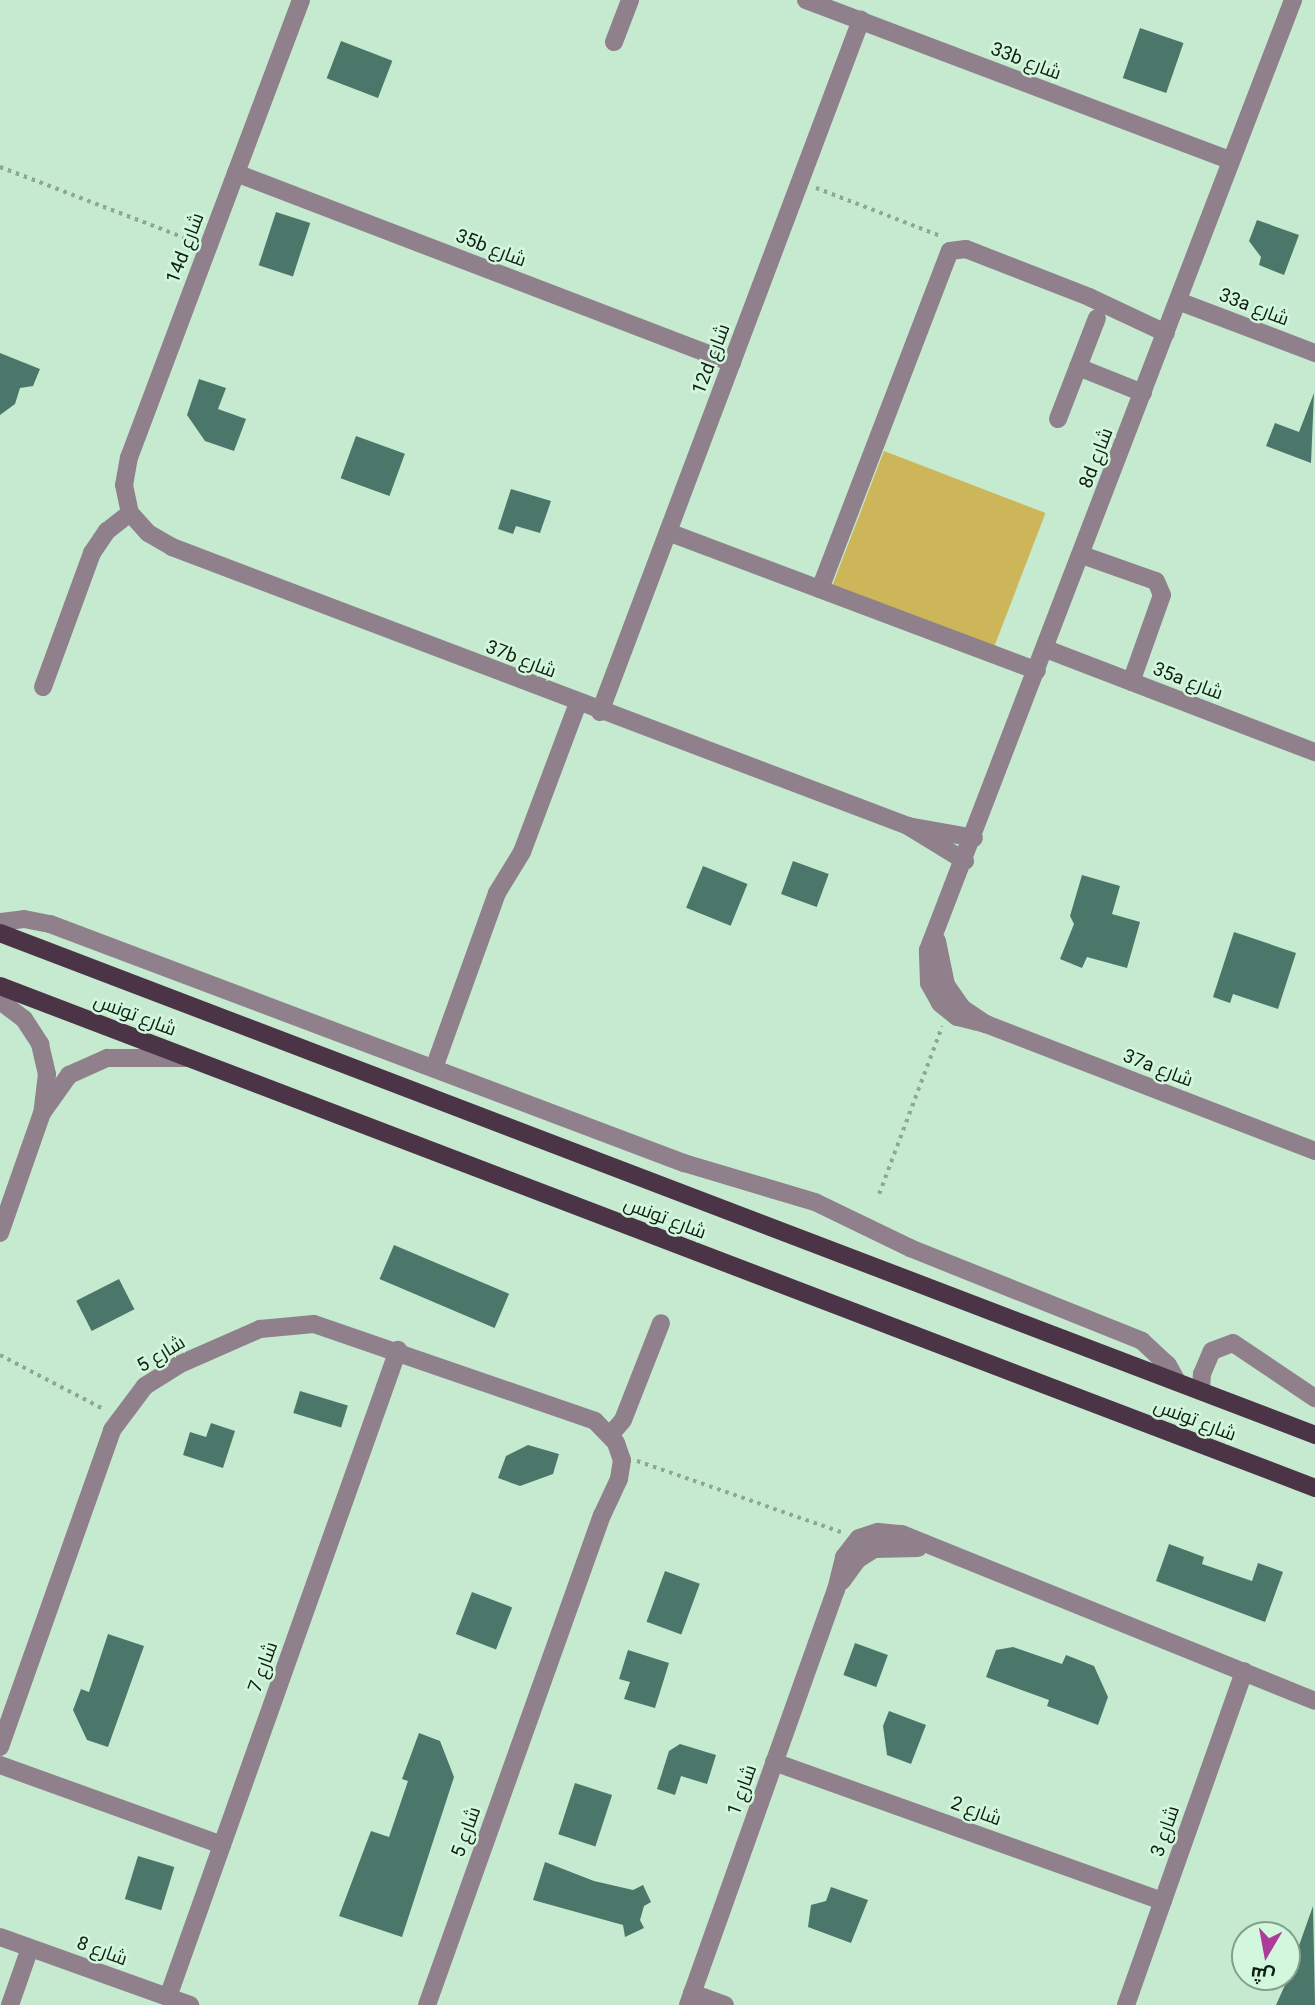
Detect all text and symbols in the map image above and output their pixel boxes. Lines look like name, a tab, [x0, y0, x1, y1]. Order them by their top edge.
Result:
street label: 33b شارع	[988, 37, 1064, 85]
street label: 14d شارع	[161, 210, 209, 286]
street label: 35b شارع	[453, 224, 529, 272]
street label: 33a شارع	[1216, 283, 1292, 331]
street label: 12d شارع	[687, 321, 735, 397]
street label: 8d شارع	[1074, 425, 1118, 491]
street label: 37b شارع	[483, 635, 559, 683]
street label: 35a شارع	[1150, 657, 1226, 705]
street label: شارع تونس	[91, 989, 179, 1041]
street label: 37a شارع	[1120, 1044, 1196, 1092]
street label: شارع تونس	[621, 1192, 709, 1244]
street label: شارع 5	[133, 1331, 189, 1377]
street label: شارع تونس	[1151, 1394, 1239, 1446]
street label: شارع 7	[243, 1639, 283, 1695]
street label: شارع 1	[722, 1762, 762, 1818]
street label: شارع 2	[948, 1791, 1004, 1831]
street label: شارع 3	[1146, 1803, 1184, 1859]
street label: شارع 5	[446, 1804, 486, 1860]
north arrow	[1231, 1921, 1301, 1991]
street label: شارع 8	[74, 1931, 130, 1971]
text: ش	[1249, 1962, 1277, 1989]

